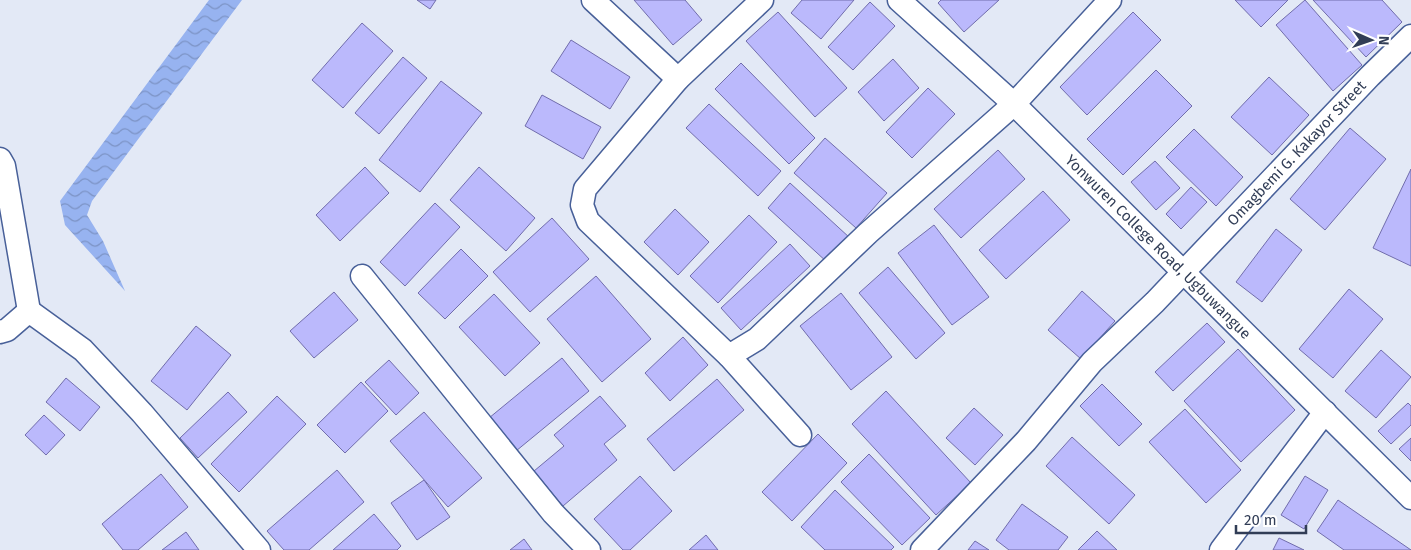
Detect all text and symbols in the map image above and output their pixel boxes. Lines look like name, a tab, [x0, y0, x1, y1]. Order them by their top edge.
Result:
north arrow	[1346, 15, 1396, 65]
text: N	[1375, 35, 1392, 45]
street label: Omagbemi G. Kakayor Street	[1223, 77, 1370, 229]
street label: Yonwuren College Road, Ugbuwangue	[1062, 151, 1255, 343]
scale bar	[1236, 502, 1306, 534]
text: 20 m	[1244, 511, 1277, 529]

